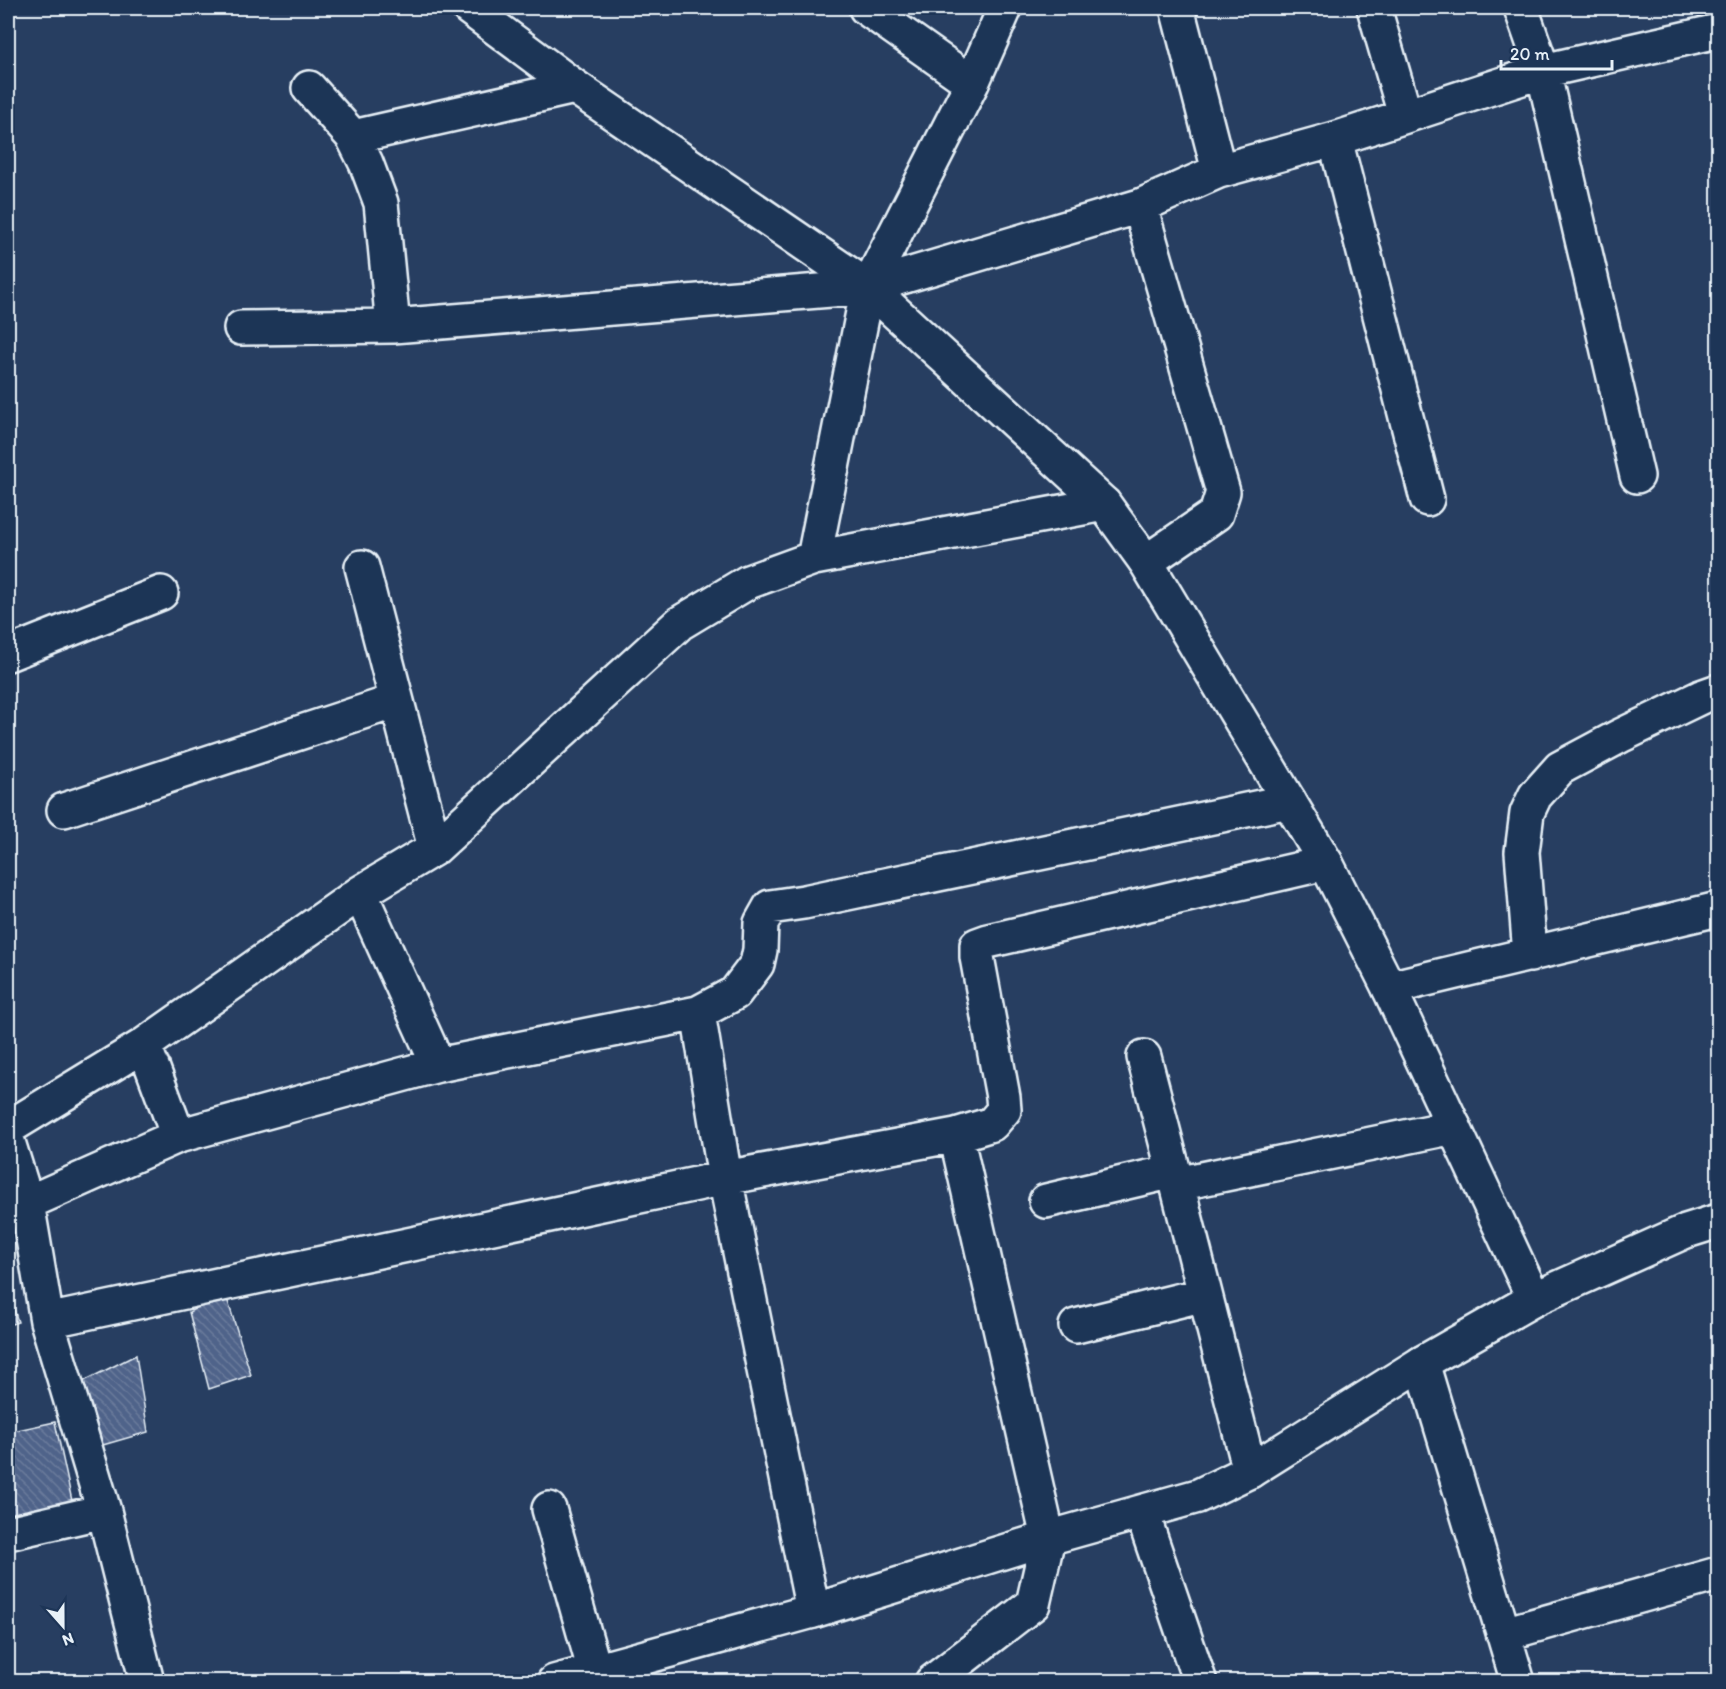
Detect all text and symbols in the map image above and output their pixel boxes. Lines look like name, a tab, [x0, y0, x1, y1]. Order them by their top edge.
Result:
scale bar	[1501, 33, 1612, 71]
text: 20 m	[1510, 43, 1550, 65]
north arrow	[33, 1596, 93, 1656]
text: N	[60, 1629, 77, 1650]

